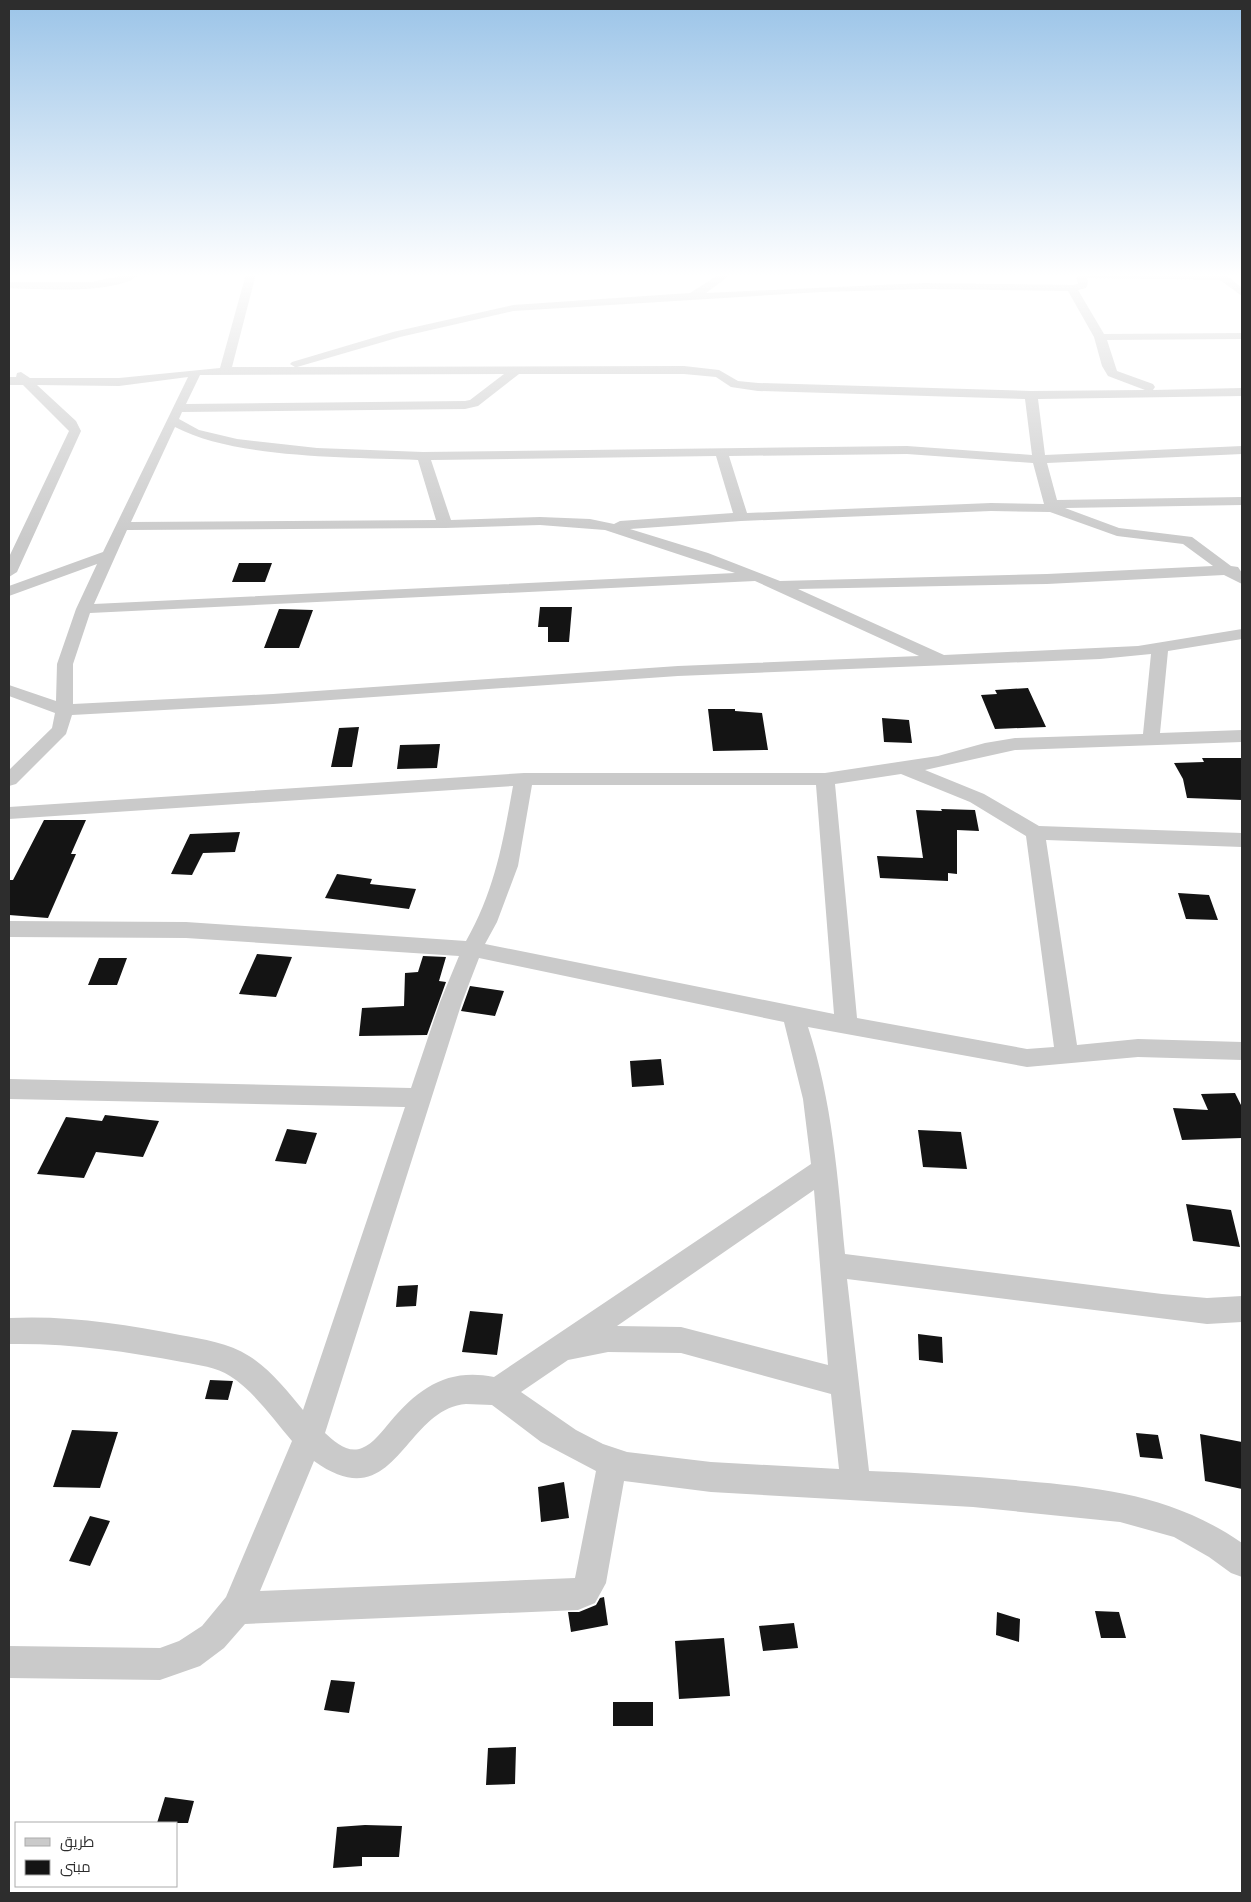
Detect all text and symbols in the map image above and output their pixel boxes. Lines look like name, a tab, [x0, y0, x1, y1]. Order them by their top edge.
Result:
legend	[15, 1822, 178, 1887]
text: طريق	[60, 1832, 94, 1852]
text: مبنى	[60, 1857, 91, 1877]

